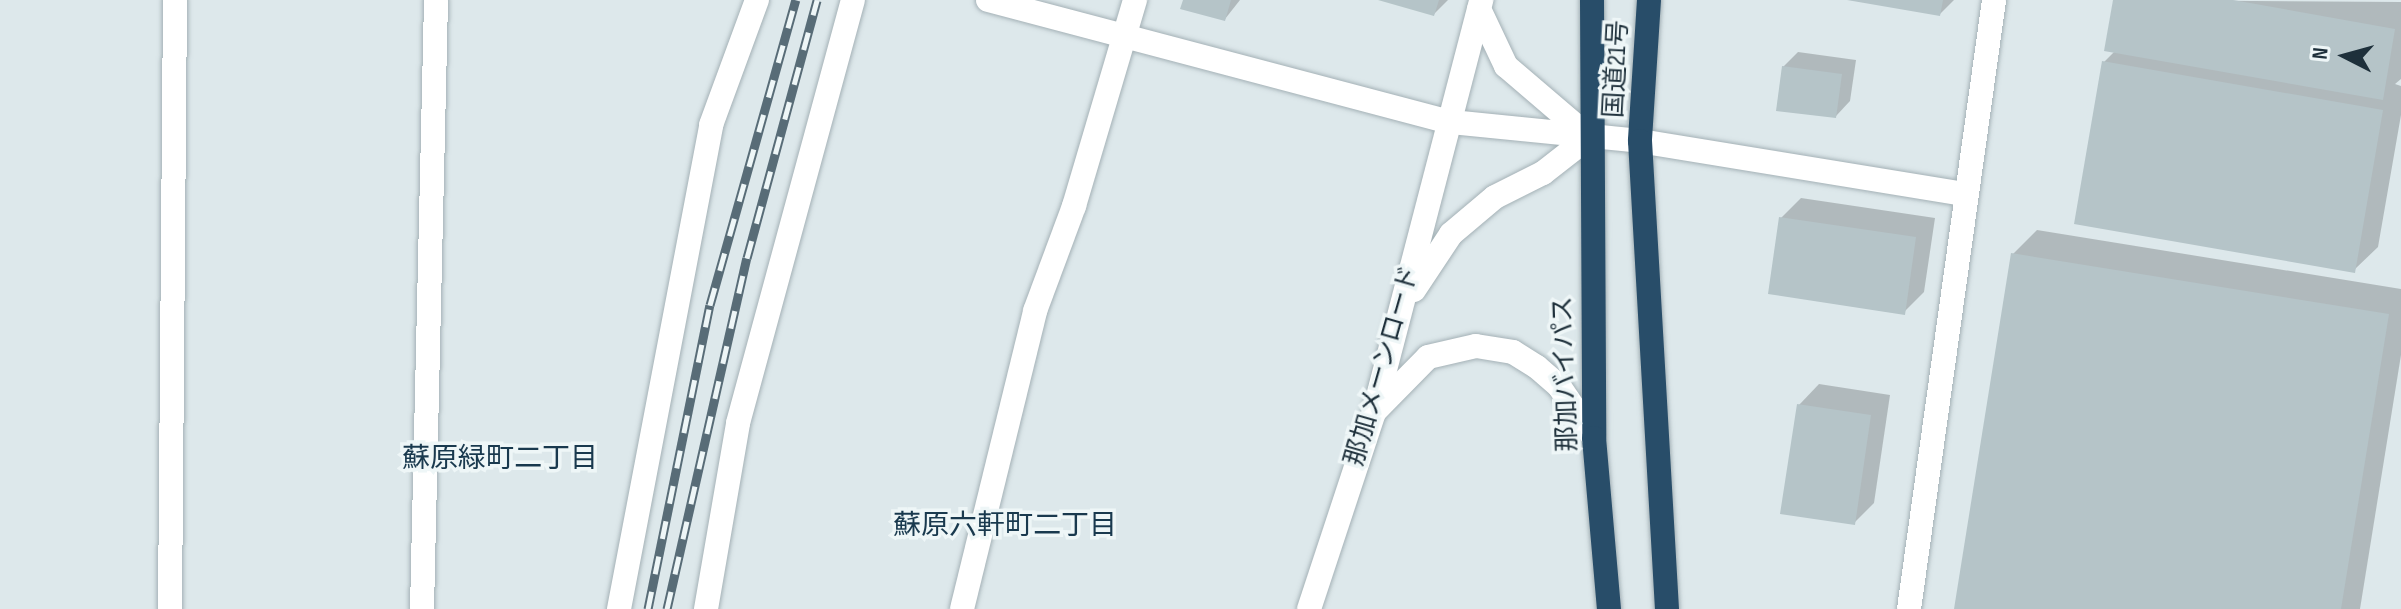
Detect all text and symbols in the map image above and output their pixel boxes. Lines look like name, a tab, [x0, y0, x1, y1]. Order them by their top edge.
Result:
north arrow	[2305, 16, 2385, 96]
street label: 国道21号	[1599, 19, 1635, 119]
text: N	[2307, 46, 2335, 61]
street label: 那加メーンロード	[1339, 262, 1427, 470]
street label: 那加バイパス	[1548, 296, 1584, 452]
district label: 蘇原緑町二丁目	[402, 442, 598, 476]
district label: 蘇原六軒町二丁目	[893, 509, 1117, 543]

